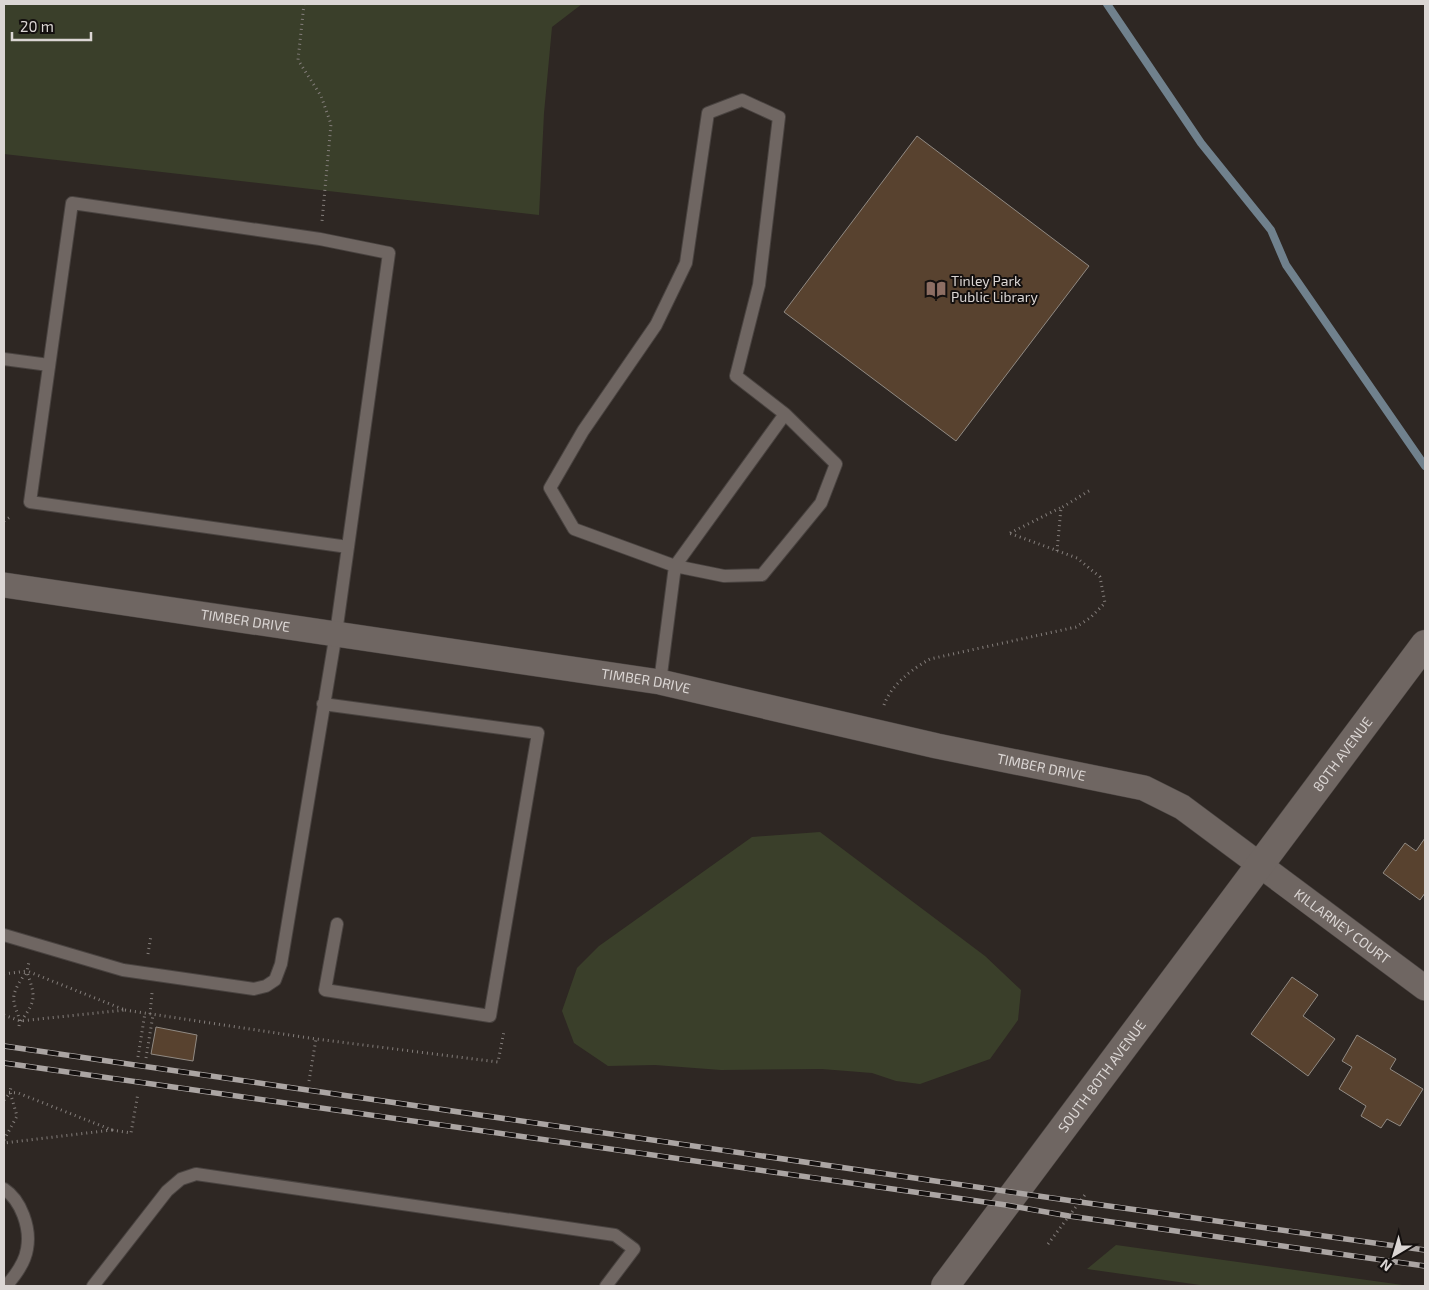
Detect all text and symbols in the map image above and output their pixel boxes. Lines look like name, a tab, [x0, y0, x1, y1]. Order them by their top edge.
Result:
scale bar	[12, 10, 91, 42]
text: 20 m	[20, 17, 54, 35]
place label: Tinley Park Public Library	[951, 272, 1038, 305]
library icon: Tinley Park Public Library	[925, 278, 947, 300]
street label: TIMBER DRIVE	[199, 605, 292, 635]
street label: TIMBER DRIVE	[600, 664, 692, 697]
street label: 80TH AVENUE	[1309, 713, 1376, 795]
street label: TIMBER DRIVE	[996, 749, 1088, 784]
street label: KILLARNEY COURT	[1291, 885, 1394, 967]
street label: SOUTH 80TH AVENUE	[1054, 1016, 1149, 1135]
north arrow	[1369, 1230, 1419, 1280]
text: N	[1376, 1256, 1395, 1275]

